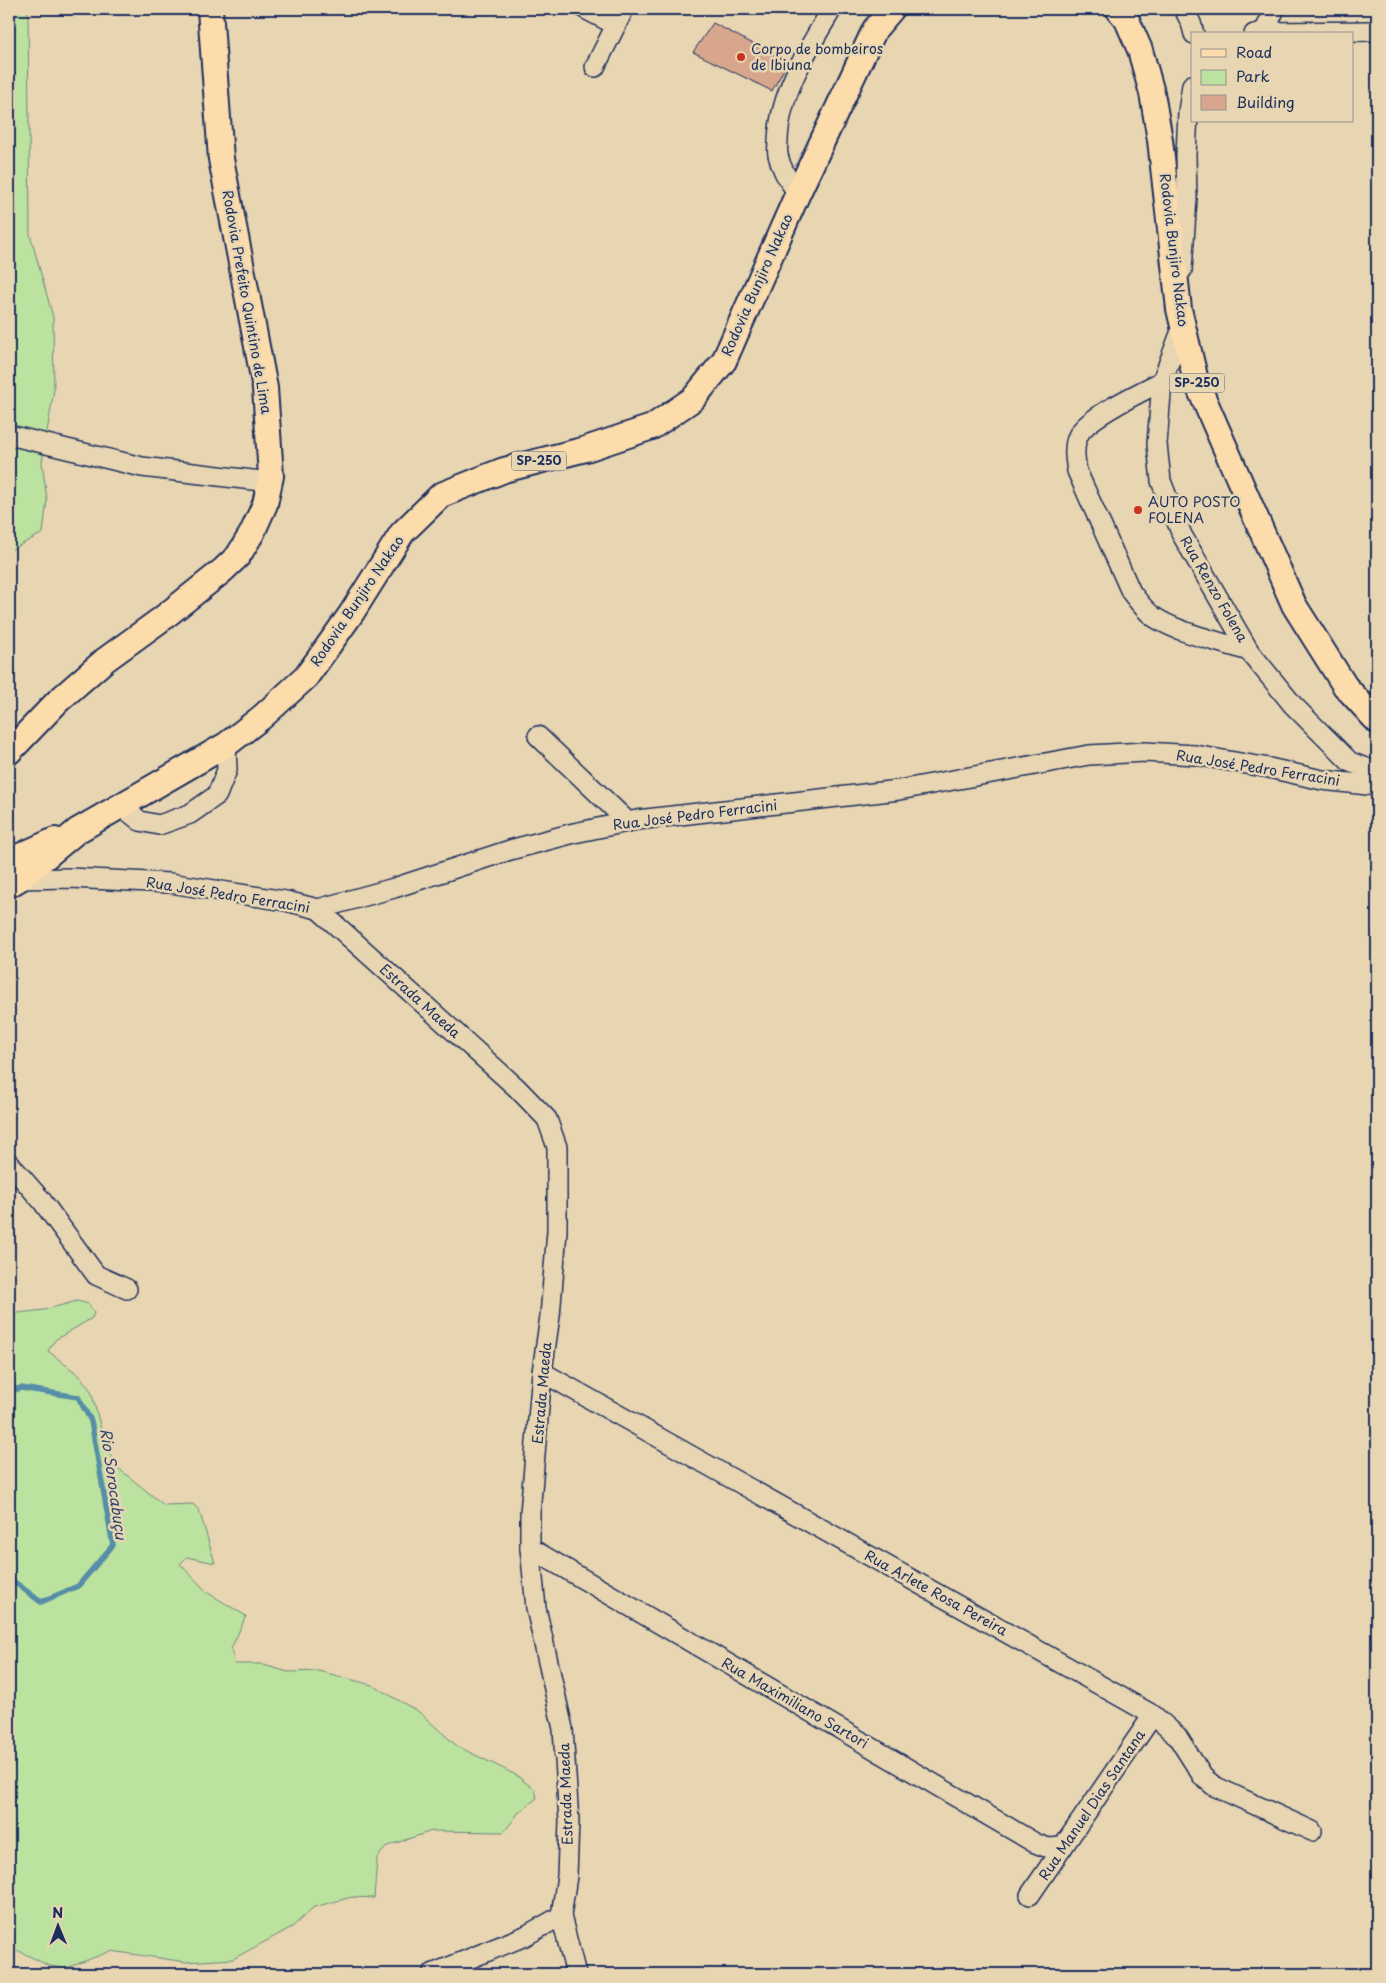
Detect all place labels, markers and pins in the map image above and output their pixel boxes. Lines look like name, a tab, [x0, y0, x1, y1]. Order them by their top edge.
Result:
place label: Corpo de bombeiros de Ibiuna	[751, 38, 883, 75]
marker: Corpo de bombeiros de Ibiuna	[735, 51, 747, 63]
place label: AUTO POSTO FOLENA	[1148, 491, 1241, 528]
marker: AUTO POSTO FOLENA	[1132, 504, 1144, 516]

